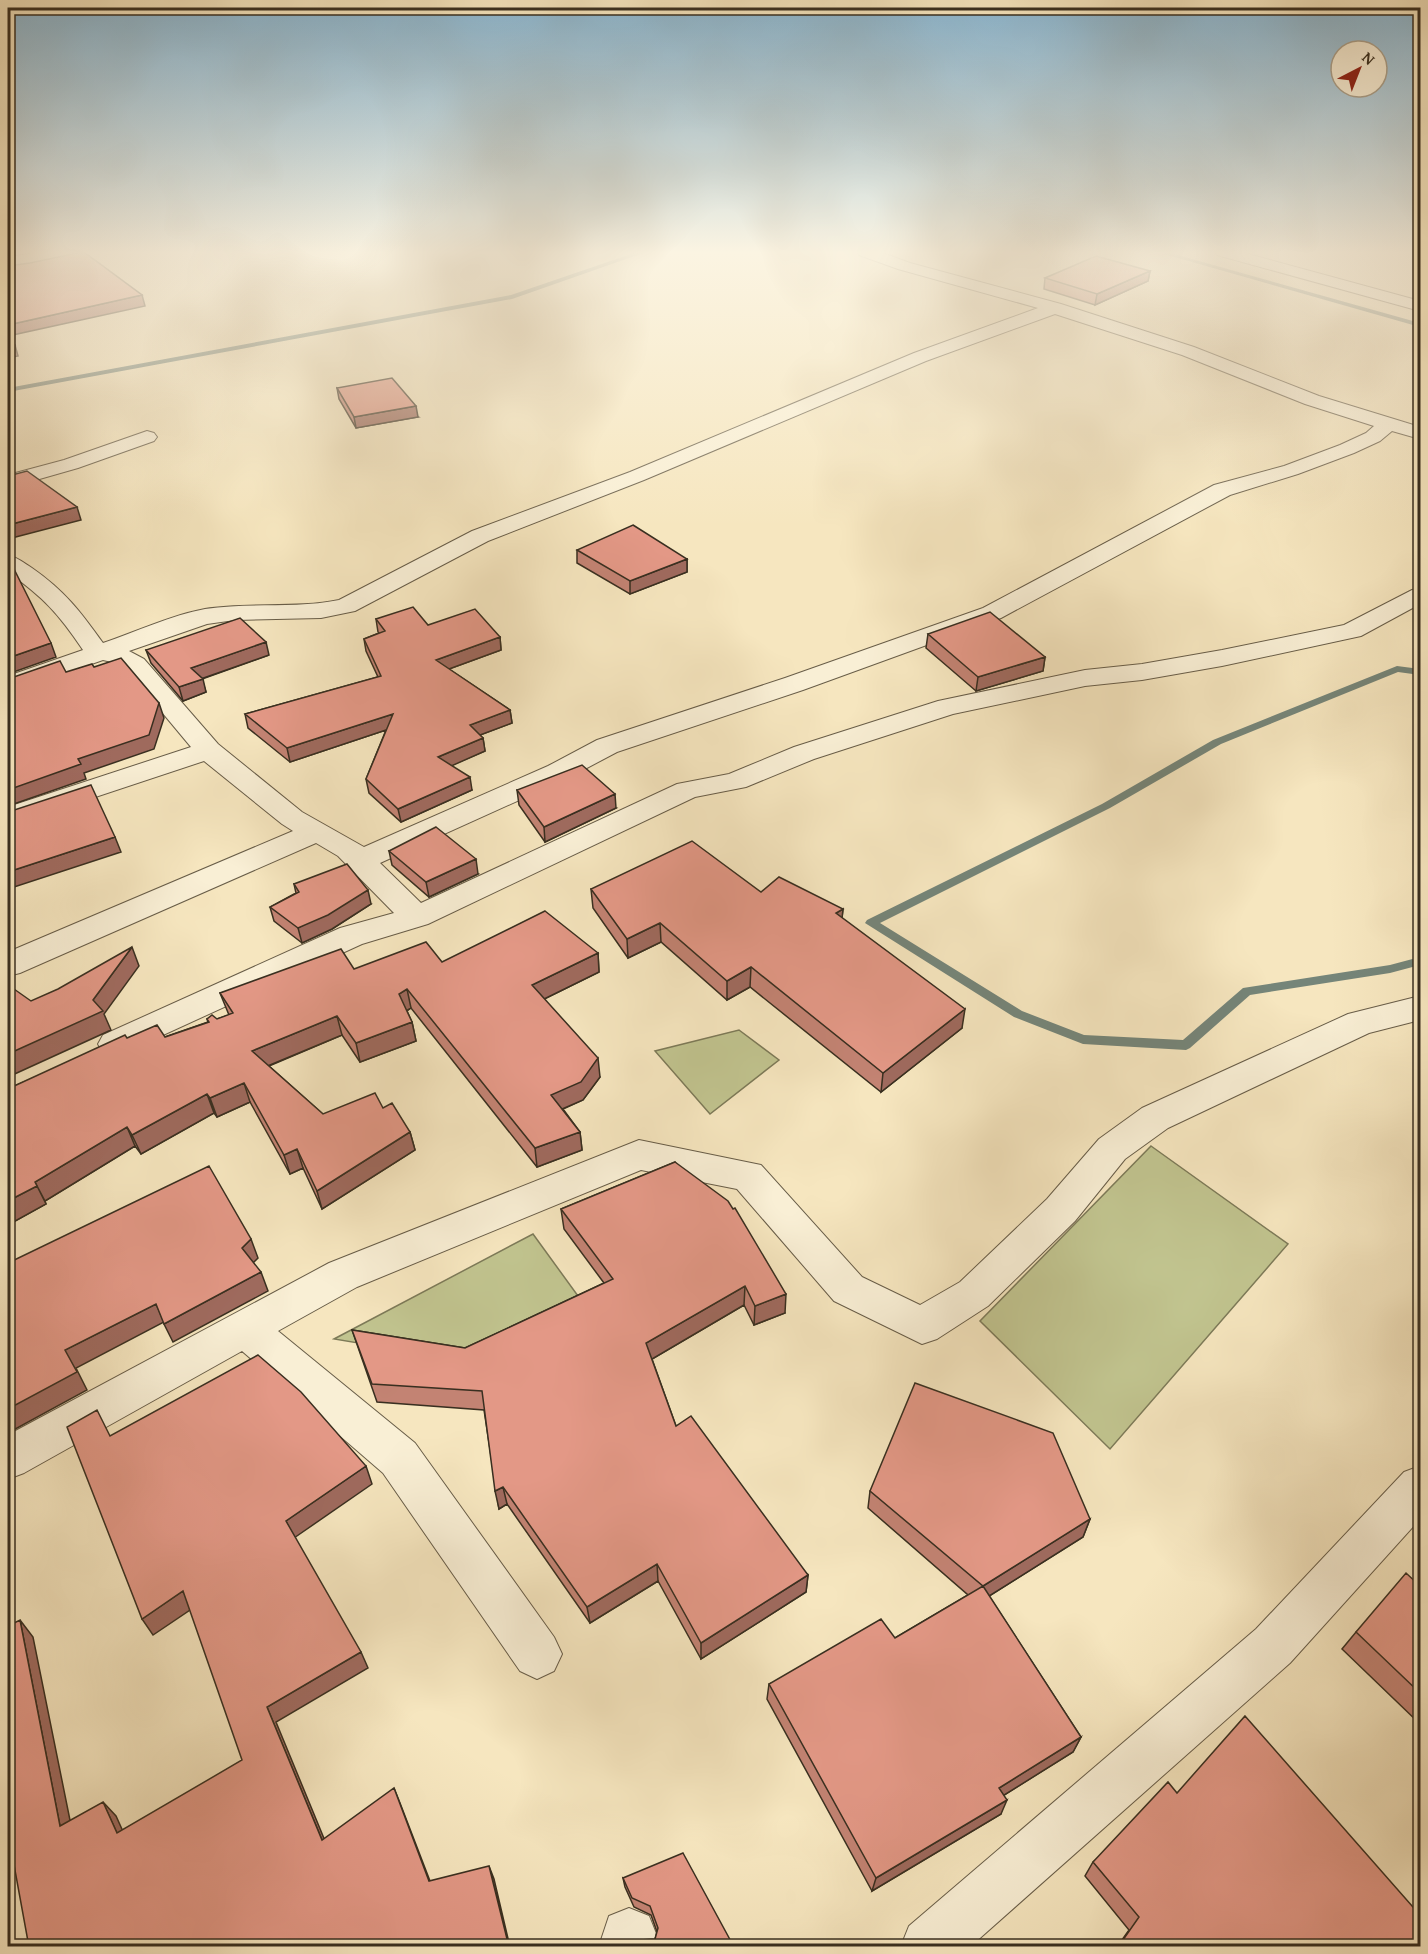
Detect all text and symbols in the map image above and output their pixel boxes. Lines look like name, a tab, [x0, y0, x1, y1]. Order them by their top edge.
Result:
north arrow	[1329, 39, 1389, 99]
text: N	[1357, 45, 1381, 71]

